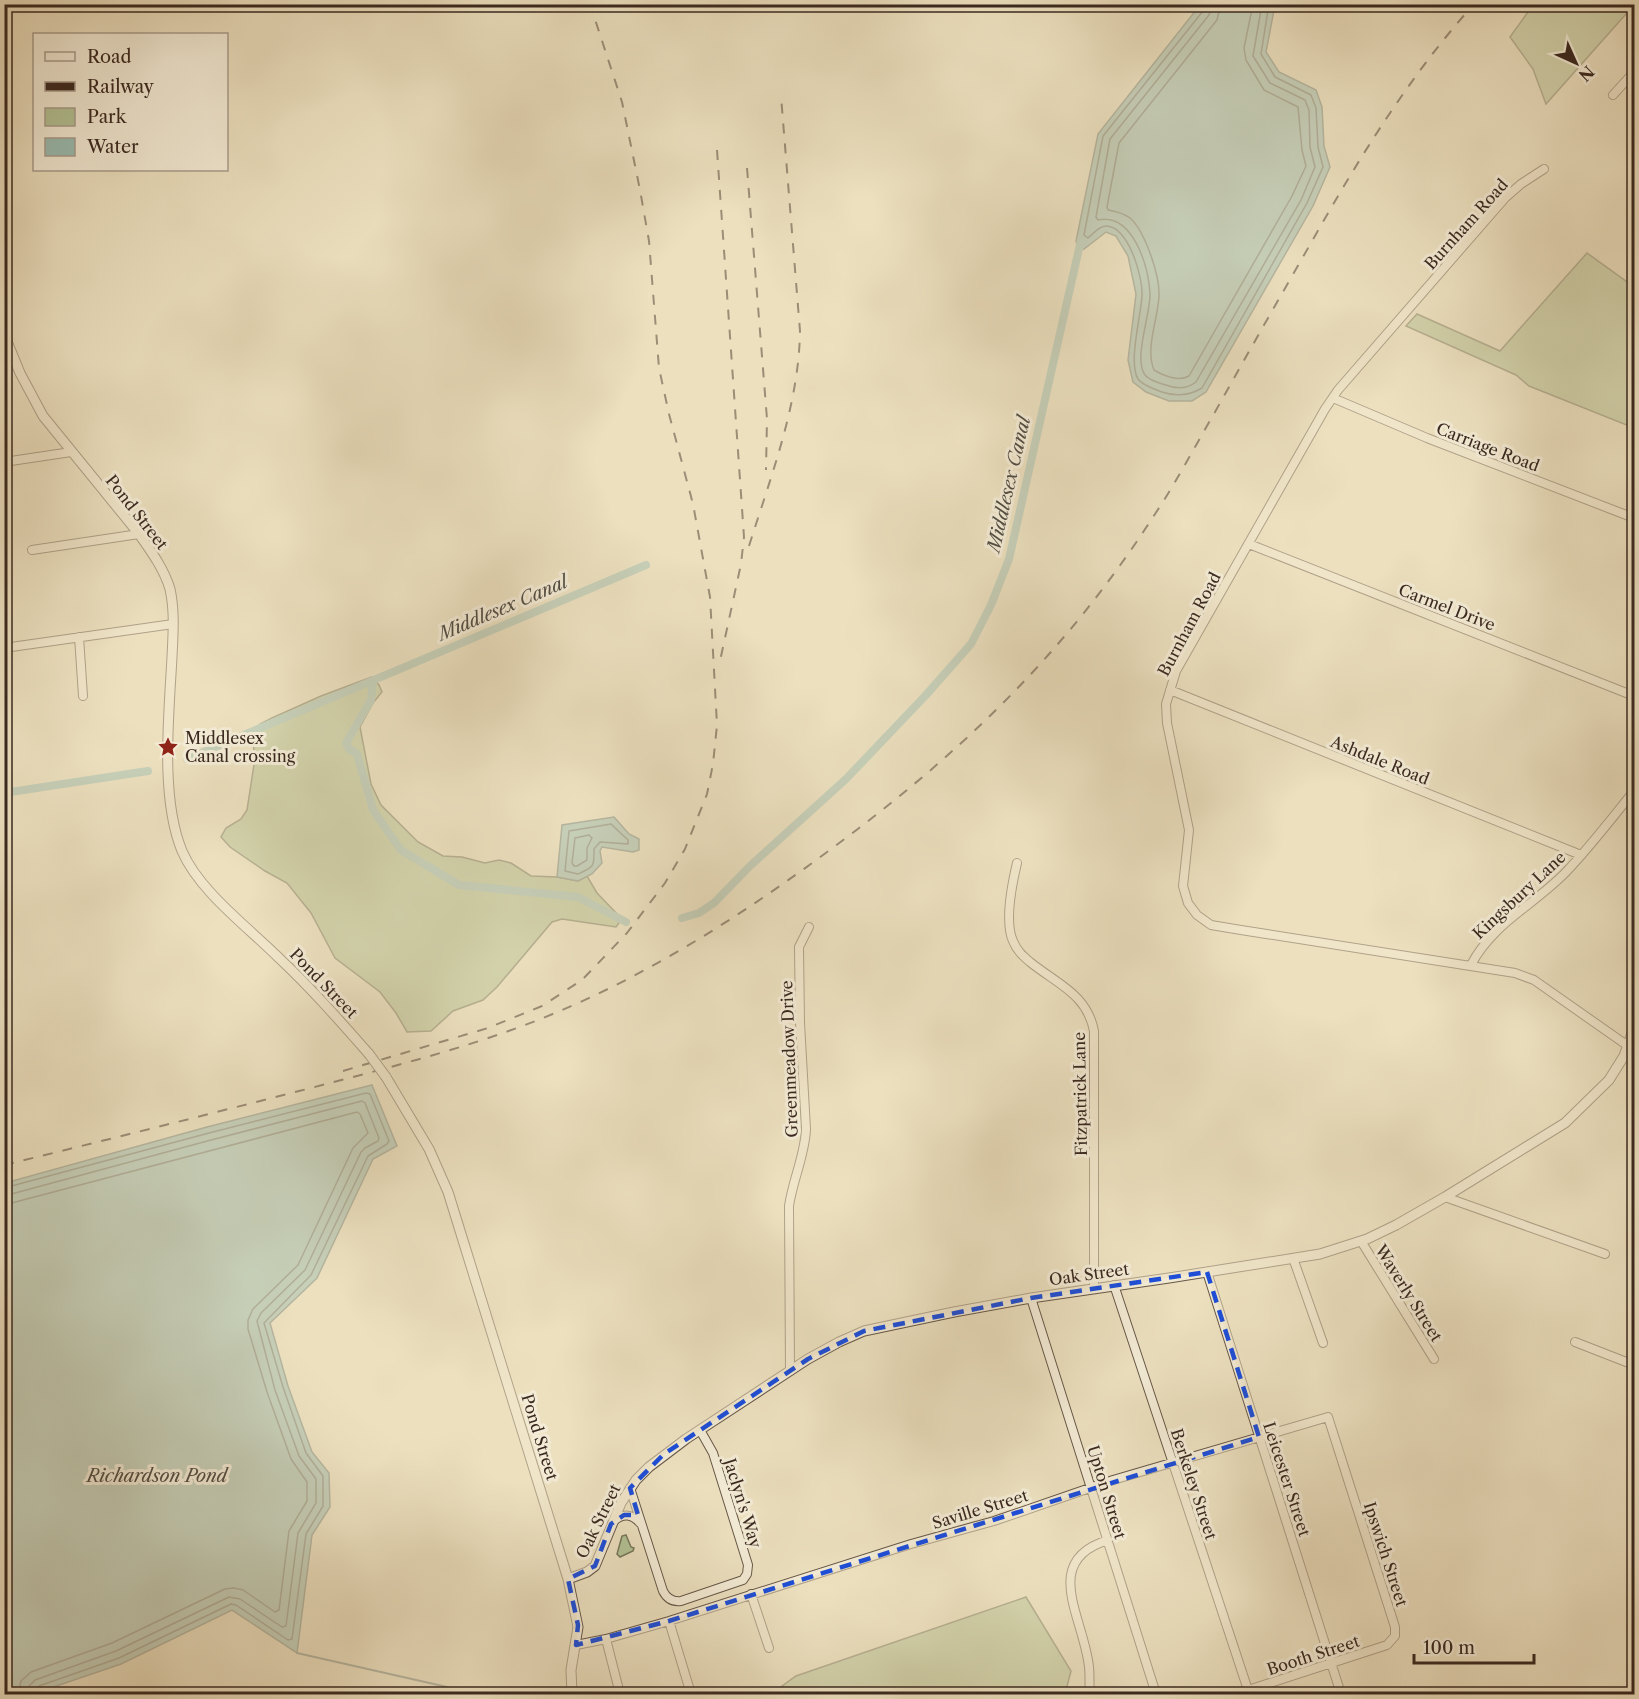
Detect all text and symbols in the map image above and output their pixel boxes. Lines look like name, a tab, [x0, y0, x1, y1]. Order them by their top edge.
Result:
legend	[33, 33, 228, 171]
north arrow	[1546, 33, 1606, 93]
text: Road	[87, 46, 132, 68]
text: N	[1575, 62, 1599, 86]
text: Railway	[87, 76, 155, 98]
text: Park	[87, 106, 128, 128]
text: Water	[86, 136, 139, 158]
street label: Burnham Road	[1420, 174, 1512, 273]
water label: Middlesex Canal	[982, 412, 1036, 556]
street label: Carriage Road	[1434, 418, 1543, 476]
street label: Pond Street	[102, 471, 173, 554]
street label: Burnham Road	[1153, 568, 1225, 679]
water label: Middlesex Canal	[433, 570, 573, 646]
street label: Carmel Drive	[1396, 579, 1498, 635]
place label: Middlesex Canal crossing	[185, 728, 296, 766]
street label: Ashdale Road	[1327, 731, 1432, 789]
place icon: Middlesex Canal crossing	[156, 735, 180, 759]
street label: Kingsbury Lane	[1468, 847, 1570, 943]
street label: Pond Street	[286, 944, 362, 1022]
street label: Greenmeadow Drive	[776, 980, 802, 1138]
street label: Fitzpatrick Lane	[1069, 1032, 1091, 1156]
street label: Waverly Street	[1371, 1240, 1447, 1346]
street label: Oak Street	[1048, 1258, 1130, 1289]
street label: Pond Street	[517, 1391, 563, 1483]
street label: Leicester Street	[1259, 1419, 1315, 1539]
street label: Berkeley Street	[1167, 1426, 1222, 1543]
street label: Upton Street	[1083, 1443, 1131, 1542]
street label: Jaclyn's Way	[719, 1453, 766, 1551]
water label: Richardson Pond	[85, 1465, 230, 1487]
street label: Oak Street	[571, 1480, 625, 1561]
street label: Saville Street	[930, 1485, 1031, 1533]
street label: Ipswich Street	[1360, 1499, 1412, 1609]
scale bar	[1414, 1627, 1534, 1665]
street label: Booth Street	[1264, 1631, 1362, 1679]
text: 100 m	[1423, 1637, 1475, 1659]

